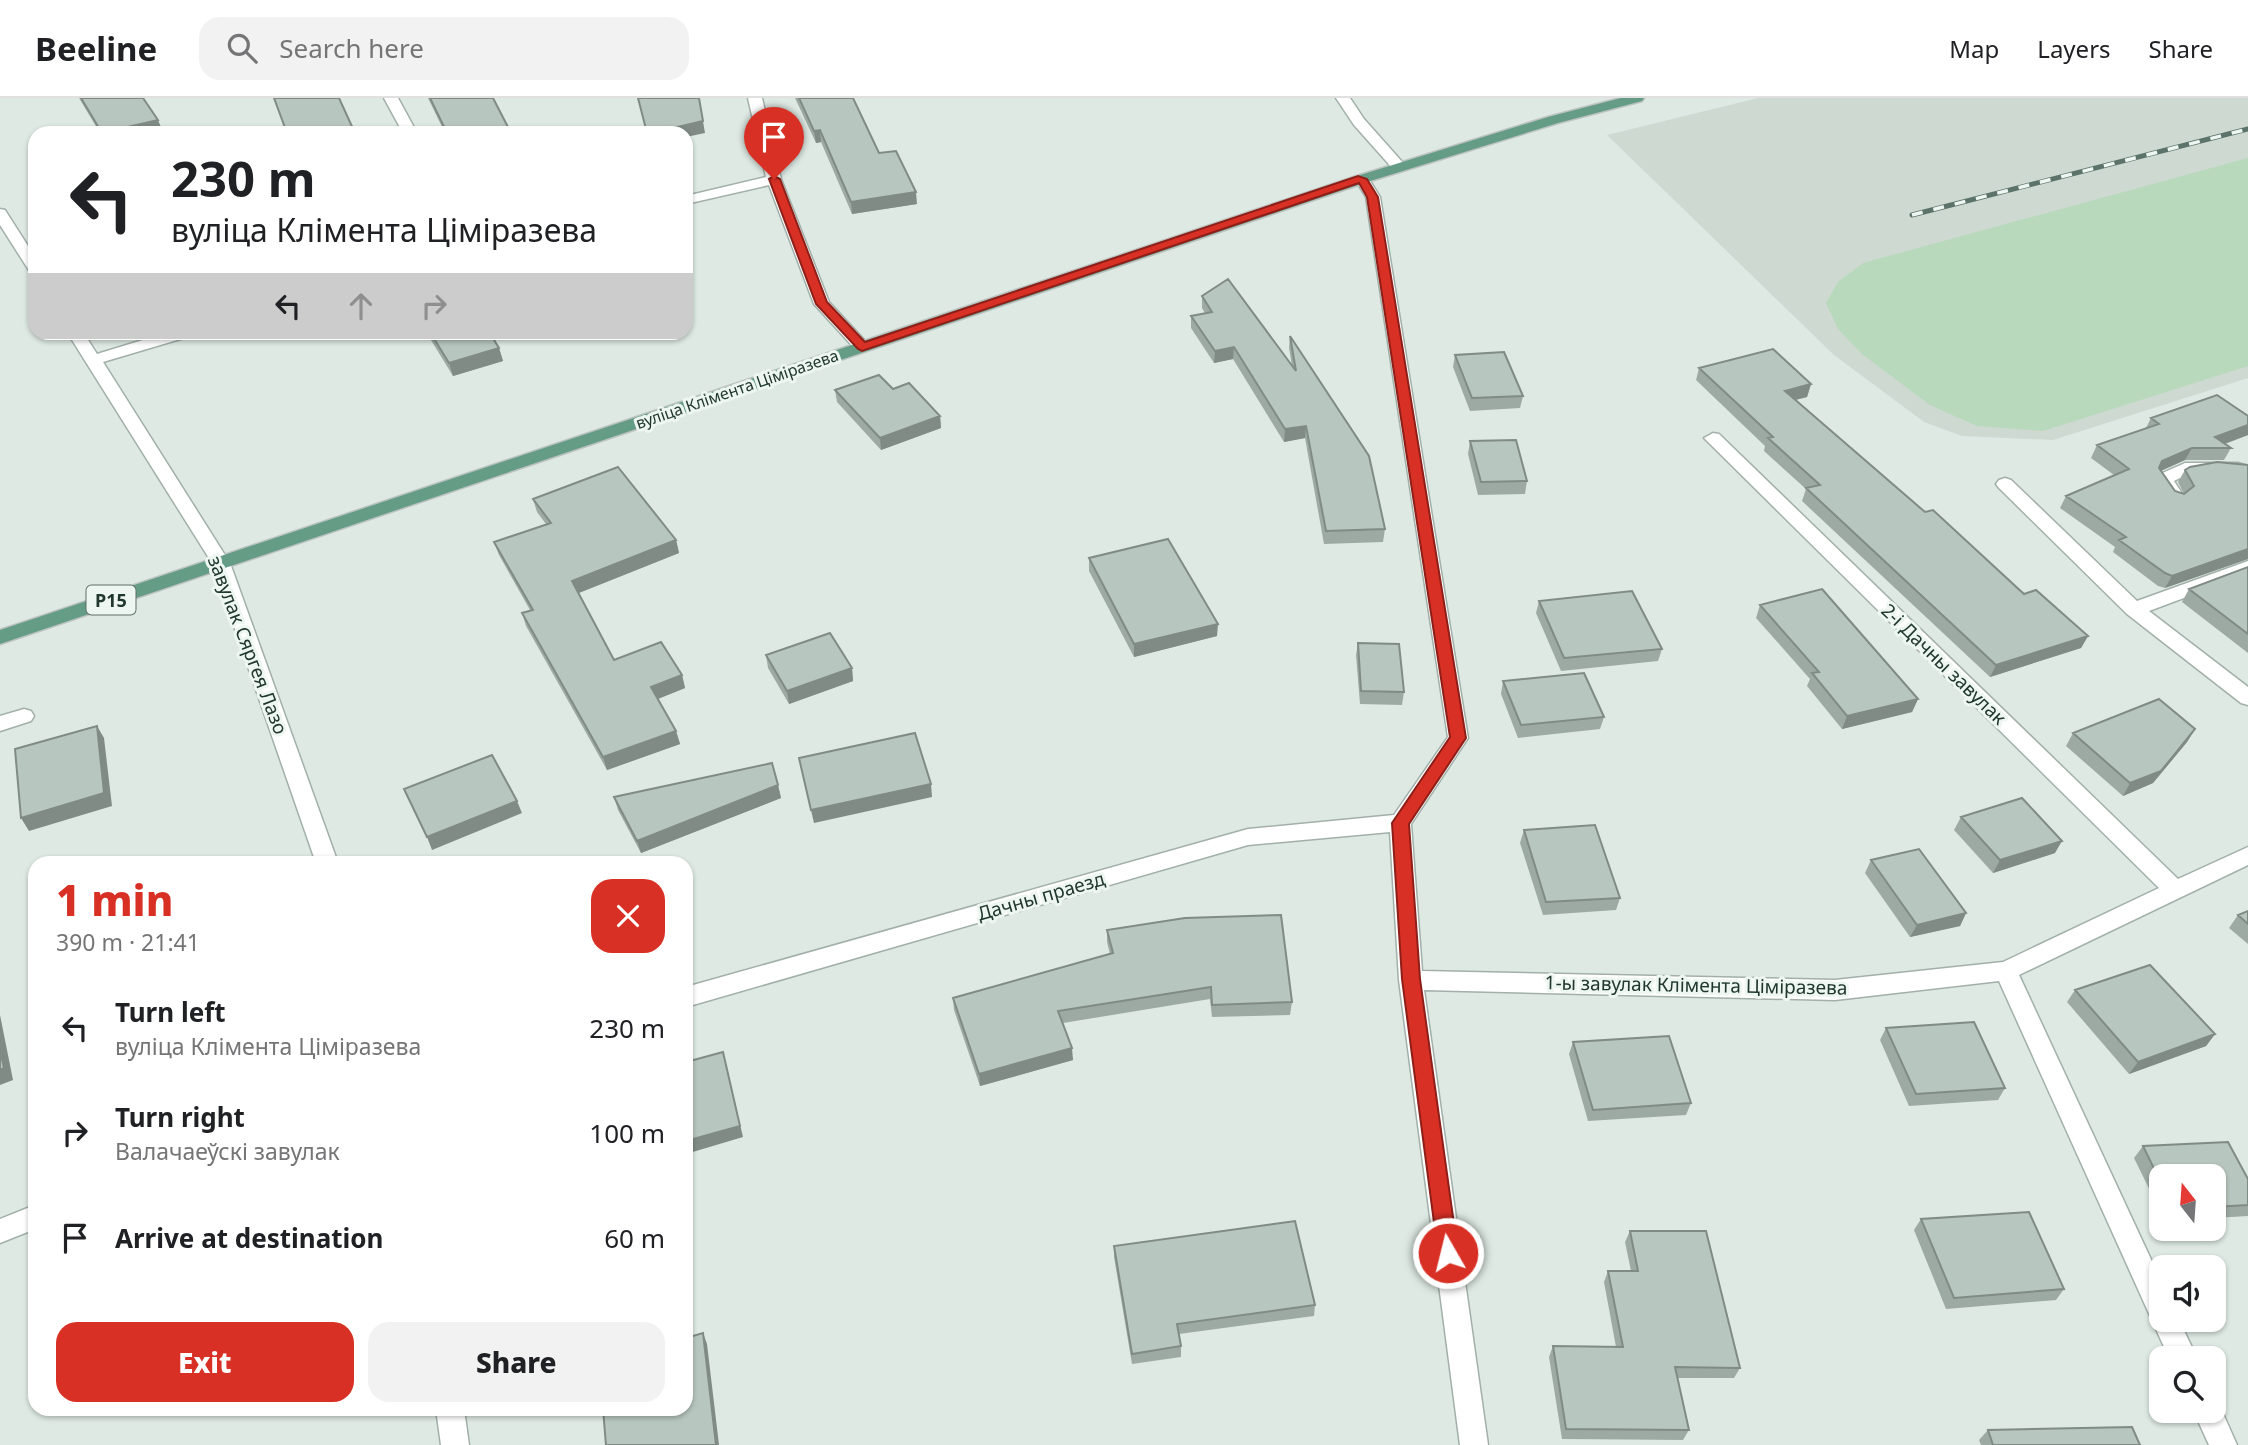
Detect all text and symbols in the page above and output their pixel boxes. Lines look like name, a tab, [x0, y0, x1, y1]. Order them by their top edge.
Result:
search box	[199, 17, 689, 80]
text: Beeline	[35, 26, 157, 71]
icon: search	[223, 29, 261, 67]
text: Search here	[279, 30, 424, 66]
text: Map	[1949, 32, 1999, 65]
text: Layers	[2037, 32, 2111, 65]
text: Share	[2149, 32, 2213, 65]
pin	[744, 107, 804, 179]
icon: arrive	[755, 118, 793, 156]
text: 230 m	[171, 145, 316, 211]
icon: left	[56, 154, 147, 245]
text: вуліца Клімента Ціміразева	[171, 208, 597, 251]
icon: left	[269, 287, 307, 325]
icon: ahead	[342, 287, 380, 325]
icon: right	[415, 287, 453, 325]
street label: вуліца Клімента Ціміразева	[633, 344, 841, 434]
street label: завулак Сяргея Лазо	[202, 552, 294, 738]
road number: Р15	[86, 586, 136, 614]
street label: 2-і Дачны завулак	[1876, 598, 2012, 730]
street label: Дачны праезд	[974, 865, 1108, 927]
text: 1 min	[56, 871, 173, 928]
button: close	[591, 879, 665, 953]
text: 390 m · 21:41	[56, 926, 200, 958]
street label: 1-ы завулак Клімента Ціміразева	[1544, 969, 1848, 1001]
text: Turn left	[115, 994, 226, 1030]
icon: left	[56, 1009, 94, 1047]
text: 230 m	[589, 1010, 665, 1046]
text: вуліца Клімента Ціміразева	[115, 1030, 421, 1062]
text: Turn right	[115, 1099, 245, 1135]
icon: right	[56, 1114, 94, 1152]
text: 100 m	[589, 1115, 665, 1151]
text: Валачаеўскі завулак	[115, 1135, 340, 1167]
north arrow	[2149, 1164, 2226, 1241]
map controls	[2149, 1164, 2226, 1423]
position arrow	[1411, 1216, 1485, 1290]
icon: arrive	[56, 1219, 94, 1257]
text: Arrive at destination	[115, 1220, 384, 1256]
text: 60 m	[604, 1220, 665, 1256]
button: sound	[2149, 1255, 2226, 1332]
button: Exit	[56, 1322, 354, 1402]
button: Share	[368, 1322, 665, 1402]
button: search	[2149, 1346, 2226, 1423]

